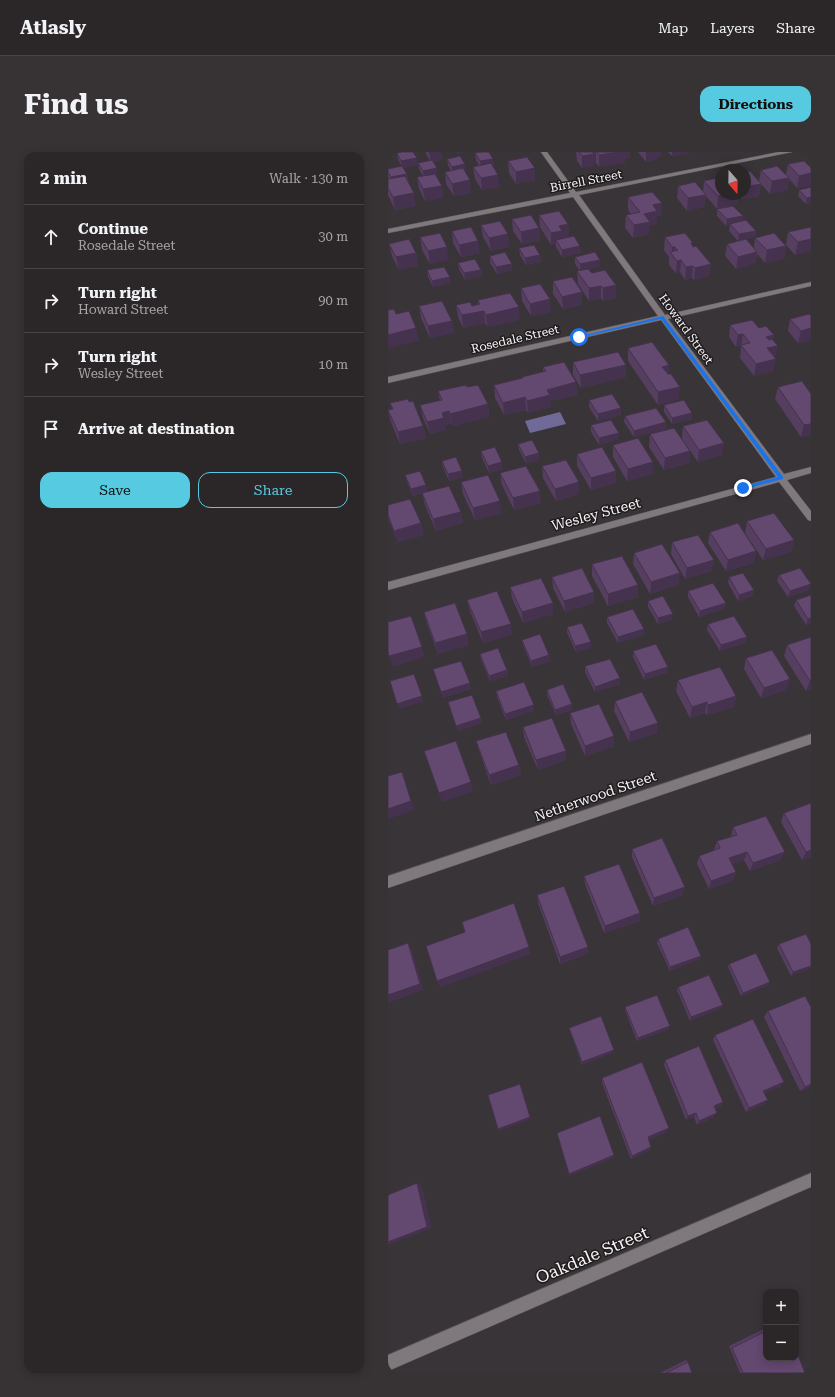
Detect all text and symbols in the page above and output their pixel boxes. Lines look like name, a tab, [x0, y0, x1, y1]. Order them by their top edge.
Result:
text: Atlasly	[20, 16, 86, 39]
text: Map	[658, 20, 688, 36]
text: Layers	[710, 20, 754, 36]
text: Share	[776, 20, 815, 36]
button: Directions	[700, 86, 811, 122]
text: Find us	[24, 88, 128, 121]
north arrow	[715, 164, 751, 200]
street label: Birrell Street	[549, 167, 624, 195]
text: 2 min	[40, 168, 87, 188]
text: Walk · 130 m	[269, 171, 348, 186]
text: Continue	[78, 220, 148, 238]
icon: ahead	[40, 226, 62, 248]
text: 30 m	[318, 229, 348, 244]
text: Rosedale Street	[78, 238, 175, 253]
text: Turn right	[78, 284, 157, 302]
icon: right	[40, 290, 62, 312]
street label: Howard Street	[656, 291, 716, 367]
text: 90 m	[318, 293, 348, 308]
text: Howard Street	[78, 302, 168, 317]
street label: Rosedale Street	[470, 322, 561, 356]
route start	[570, 328, 588, 346]
text: Turn right	[78, 348, 157, 366]
icon: right	[40, 354, 62, 376]
text: 10 m	[318, 357, 348, 372]
text: Wesley Street	[78, 366, 163, 381]
icon: arrive	[40, 418, 62, 440]
text: Arrive at destination	[78, 420, 234, 438]
button: Save	[40, 472, 190, 508]
button: Share	[198, 472, 348, 508]
route end	[734, 479, 752, 497]
street label: Wesley Street	[550, 494, 642, 534]
street label: Netherwood Street	[532, 768, 658, 824]
street label: Oakdale Street	[533, 1222, 651, 1288]
map controls	[763, 1289, 799, 1361]
button: +	[763, 1289, 799, 1325]
button: −	[763, 1325, 799, 1361]

